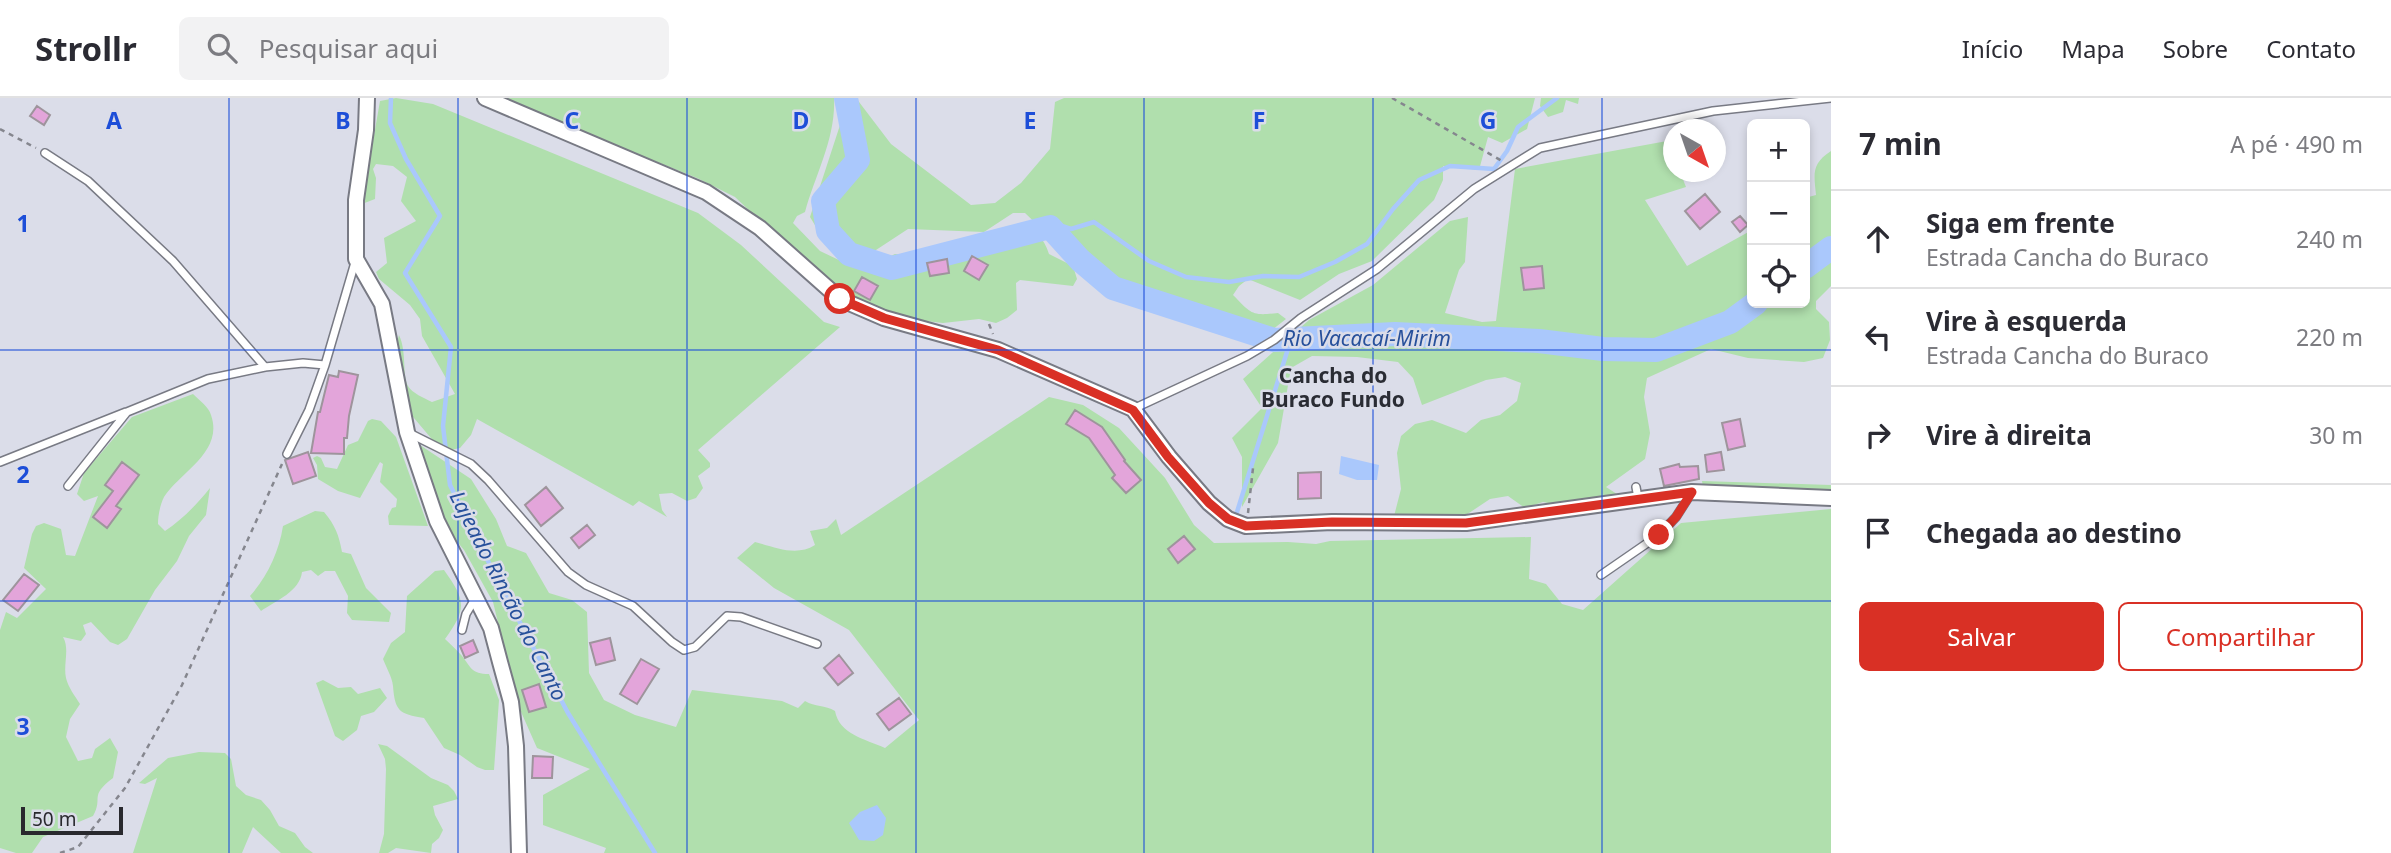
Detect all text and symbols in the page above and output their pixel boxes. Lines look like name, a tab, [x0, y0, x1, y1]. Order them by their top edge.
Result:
search box	[179, 17, 669, 80]
text: Strollr	[35, 26, 137, 71]
icon: search	[203, 29, 241, 67]
text: Pesquisar aqui	[259, 30, 438, 66]
text: Início	[1962, 32, 2023, 65]
text: Mapa	[2061, 32, 2125, 65]
text: Sobre	[2163, 32, 2228, 65]
text: Contato	[2266, 32, 2356, 65]
text: A	[106, 104, 122, 136]
text: B	[335, 104, 351, 136]
text: C	[565, 104, 580, 136]
text: D	[793, 104, 809, 136]
text: E	[1024, 104, 1036, 136]
text: F	[1253, 104, 1265, 136]
text: G	[1480, 104, 1496, 136]
north arrow	[1663, 119, 1726, 182]
map controls	[1747, 119, 1810, 308]
button: +	[1747, 119, 1810, 182]
text: 7 min	[1859, 123, 1942, 164]
text: A pé · 490 m	[2230, 128, 2363, 160]
button: −	[1747, 182, 1810, 245]
text: Siga em frente	[1926, 205, 2115, 241]
text: 1	[16, 207, 30, 239]
icon: ahead	[1859, 220, 1897, 258]
text: 240 m	[2296, 223, 2363, 255]
text: Estrada Cancha do Buraco	[1926, 241, 2209, 273]
button: locate	[1747, 245, 1810, 308]
route start	[824, 283, 855, 314]
text: Vire à esquerda	[1926, 303, 2127, 339]
icon: left	[1859, 318, 1897, 356]
text: 220 m	[2296, 321, 2363, 353]
water label: Rio Vacacaí-Mirim	[1283, 324, 1451, 352]
text: Estrada Cancha do Buraco	[1926, 339, 2209, 371]
district label: Cancha do Buraco Fundo	[1261, 361, 1405, 413]
icon: right	[1859, 416, 1897, 454]
text: Vire à direita	[1926, 417, 2092, 453]
text: 30 m	[2309, 419, 2363, 451]
text: 2	[16, 458, 30, 490]
water label: Lajeado Rincão do Canto	[444, 486, 574, 705]
icon: arrive	[1859, 514, 1897, 552]
text: Chegada ao destino	[1926, 515, 2182, 551]
route end	[1643, 519, 1674, 550]
button: Salvar	[1859, 602, 2104, 671]
button: Compartilhar	[2118, 602, 2363, 671]
text: 3	[16, 710, 30, 742]
scale bar	[21, 804, 122, 836]
text: 50 m	[32, 806, 76, 832]

